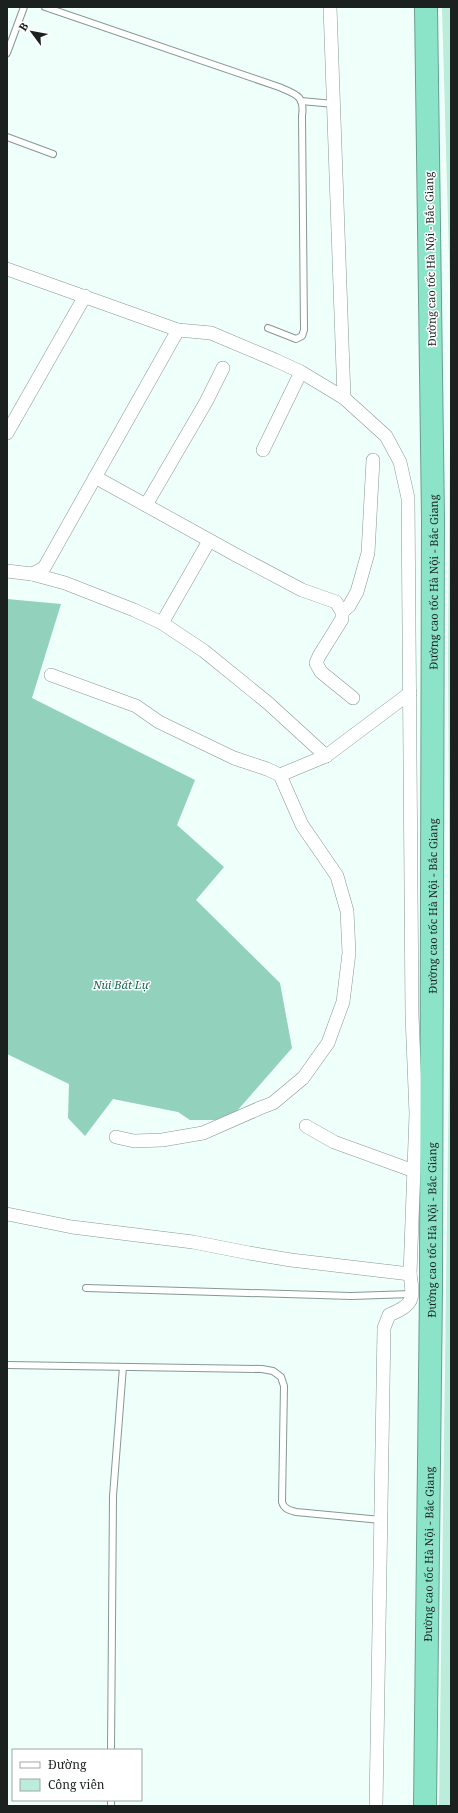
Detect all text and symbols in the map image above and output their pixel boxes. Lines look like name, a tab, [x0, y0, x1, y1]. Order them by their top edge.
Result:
north arrow	[12, 12, 52, 52]
text: B	[15, 19, 31, 34]
street label: Đường cao tốc Hà Nội - Bắc Giang	[421, 171, 439, 347]
street label: Đường cao tốc Hà Nội - Bắc Giang	[425, 494, 441, 670]
street label: Đường cao tốc Hà Nội - Bắc Giang	[424, 818, 440, 994]
park label: Núi Bất Lự	[92, 977, 150, 992]
street label: Đường cao tốc Hà Nội - Bắc Giang	[423, 1142, 439, 1318]
street label: Đường cao tốc Hà Nội - Bắc Giang	[419, 1466, 436, 1642]
legend	[12, 1749, 142, 1801]
text: Đường	[48, 1756, 87, 1773]
text: Công viên	[48, 1776, 105, 1793]

